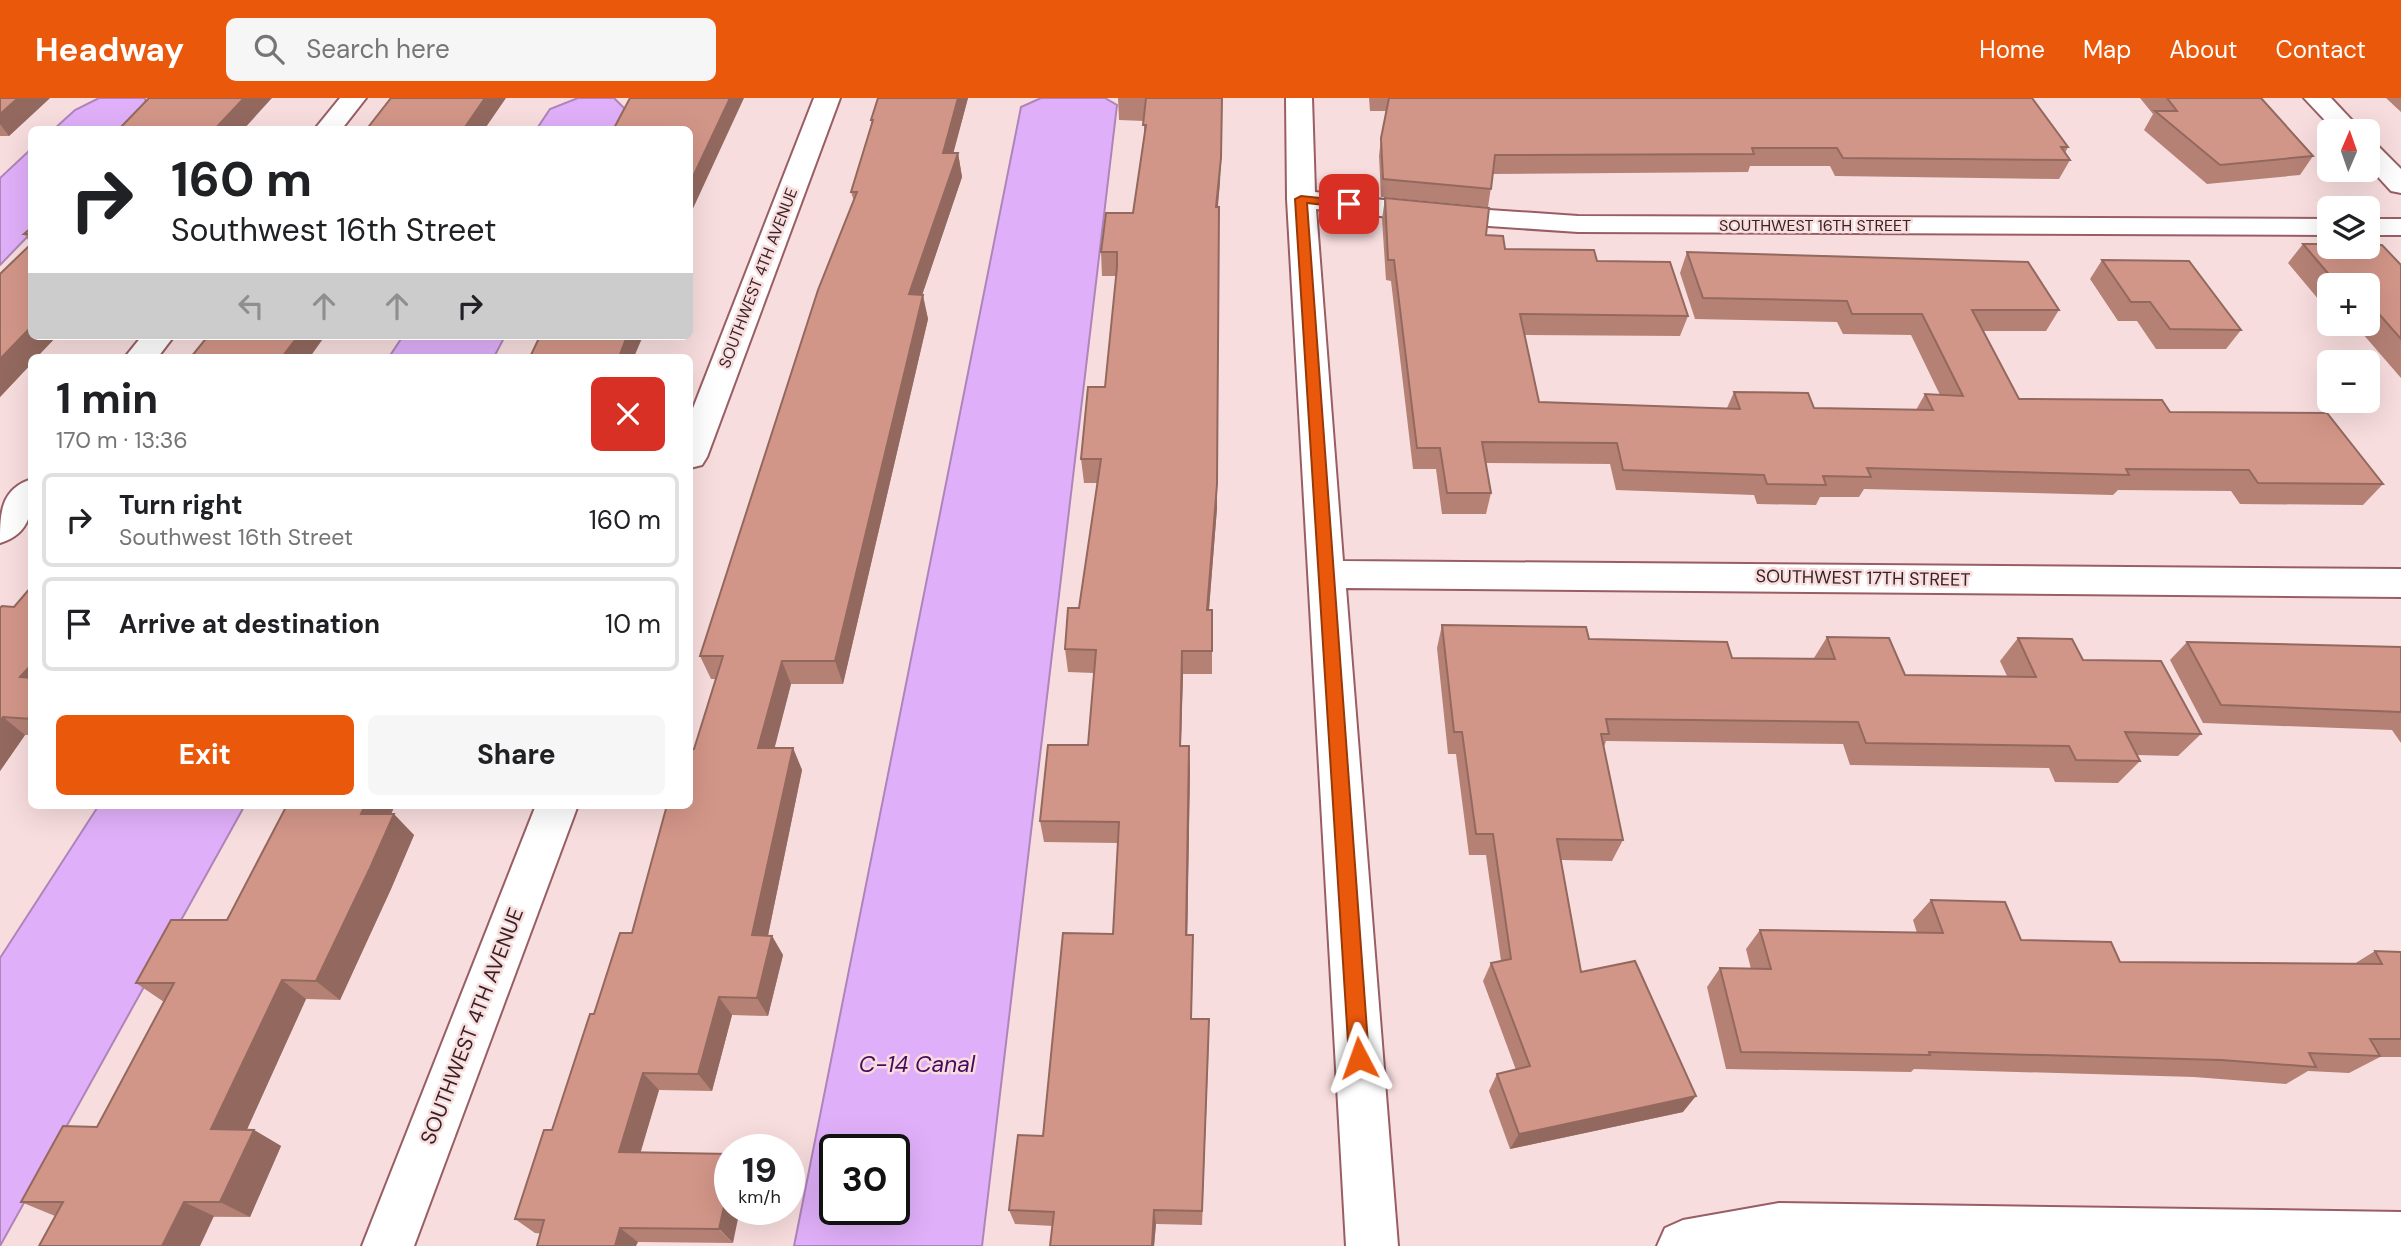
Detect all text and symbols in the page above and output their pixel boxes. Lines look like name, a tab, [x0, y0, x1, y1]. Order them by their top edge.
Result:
search box	[226, 18, 716, 81]
text: Headway	[35, 28, 184, 71]
icon: search	[250, 30, 288, 68]
text: Search here	[306, 32, 450, 66]
text: Home	[1979, 34, 2045, 65]
text: Map	[2083, 34, 2131, 65]
text: About	[2169, 34, 2238, 65]
text: Contact	[2276, 34, 2366, 65]
north arrow	[2317, 119, 2380, 182]
map controls	[2317, 119, 2380, 413]
text: 160 m	[171, 147, 312, 211]
icon: right	[56, 154, 147, 245]
pin	[1319, 174, 1379, 234]
street label: SOUTHWEST 4TH AVENUE	[714, 185, 802, 371]
icon: arrive	[1330, 185, 1368, 223]
button: layers	[2317, 196, 2380, 259]
text: Southwest 16th Street	[171, 209, 496, 251]
street label: SOUTHWEST 16TH STREET	[1719, 215, 1911, 236]
button: +	[2317, 273, 2380, 336]
icon: left	[232, 287, 270, 325]
icon: ahead	[305, 287, 343, 325]
icon: ahead	[378, 287, 416, 325]
icon: right	[451, 287, 489, 325]
button: −	[2317, 350, 2380, 413]
text: 1 min	[56, 371, 158, 426]
button: close	[591, 377, 665, 451]
text: 170 m · 13:36	[56, 425, 188, 455]
text: Turn right	[119, 488, 243, 522]
icon: right	[60, 501, 98, 539]
text: 160 m	[589, 503, 661, 537]
text: Southwest 16th Street	[119, 522, 353, 552]
street label: SOUTHWEST 17TH STREET	[1755, 564, 1971, 592]
icon: arrive	[60, 605, 98, 643]
text: Arrive at destination	[119, 607, 380, 641]
text: 10 m	[605, 607, 661, 641]
button: Exit	[56, 715, 354, 795]
button: Share	[368, 715, 665, 795]
street label: SOUTHWEST 4TH AVENUE	[414, 904, 530, 1148]
position arrow	[1322, 1021, 1396, 1095]
water label: C-14 Canal	[859, 1049, 976, 1079]
speed limit sign: 30	[819, 1134, 910, 1225]
text: 19	[742, 1147, 777, 1193]
text: km/h	[738, 1185, 781, 1209]

